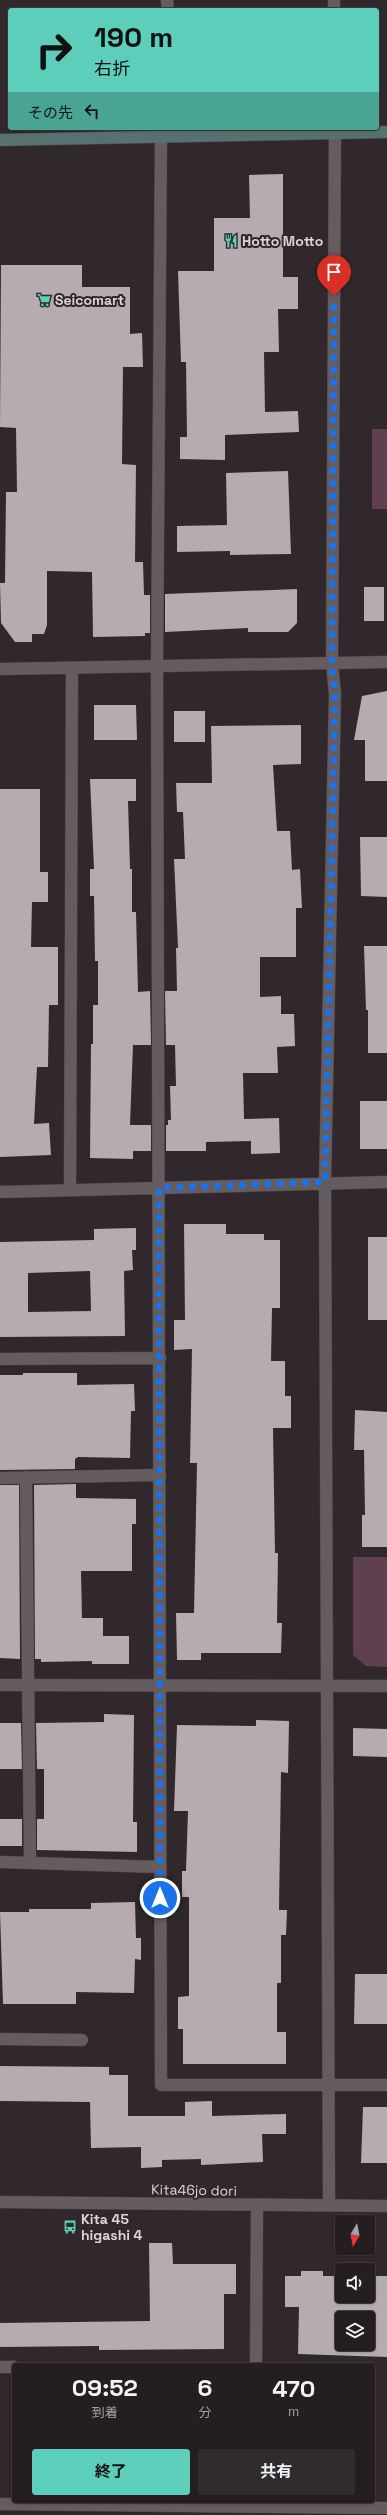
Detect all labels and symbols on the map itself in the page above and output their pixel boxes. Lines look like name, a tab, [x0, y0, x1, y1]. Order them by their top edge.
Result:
place label: Hotto Motto	[242, 232, 323, 250]
restaurant icon: Hotto Motto	[223, 233, 239, 249]
pin	[317, 255, 351, 296]
place label: Seicomart	[55, 291, 124, 309]
supermarket icon: Seicomart	[36, 292, 52, 308]
position arrow	[139, 1877, 181, 1919]
street label: Kita46jo dori	[151, 2180, 237, 2200]
place label: Kita 45 higashi 4	[81, 2210, 143, 2244]
north arrow	[335, 2215, 375, 2255]
bus stop icon: Kita 45 higashi 4	[62, 2219, 78, 2235]

